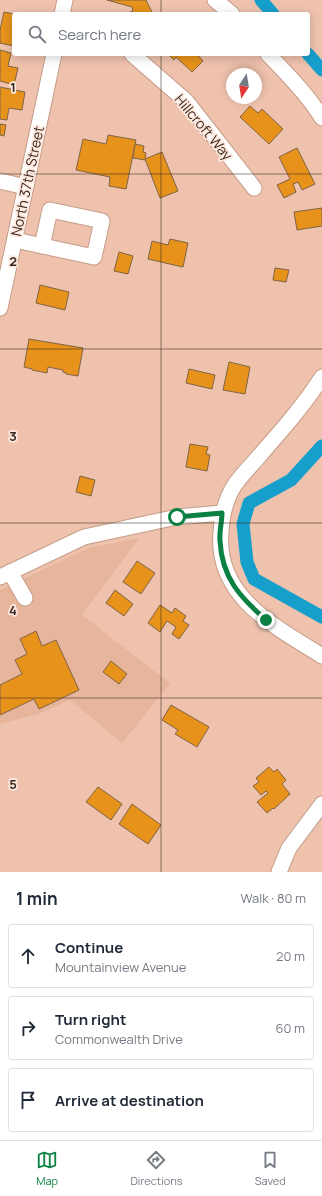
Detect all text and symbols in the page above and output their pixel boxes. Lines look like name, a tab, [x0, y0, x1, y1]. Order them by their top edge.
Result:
search box	[12, 12, 310, 56]
icon: search	[26, 23, 48, 45]
text: Search here	[58, 24, 141, 45]
north arrow	[226, 68, 262, 104]
text: 1	[10, 78, 16, 96]
street label: Hillcroft Way	[171, 90, 238, 165]
street label: North 37th Street	[6, 124, 48, 238]
text: 2	[9, 252, 17, 270]
text: 3	[9, 427, 17, 445]
route start	[168, 508, 186, 526]
text: 4	[9, 601, 17, 619]
route end	[257, 611, 275, 629]
text: 5	[9, 775, 17, 793]
text: 1 min	[16, 887, 58, 910]
text: Walk · 80 m	[240, 889, 306, 907]
text: Continue	[55, 937, 123, 958]
icon: ahead	[17, 945, 39, 967]
text: 20 m	[276, 947, 305, 965]
text: Mountainview Avenue	[55, 958, 186, 976]
text: Turn right	[55, 1009, 126, 1030]
icon: right	[17, 1017, 39, 1039]
text: 60 m	[275, 1019, 305, 1037]
text: Commonwealth Drive	[55, 1030, 183, 1048]
icon: arrive	[17, 1089, 39, 1111]
text: Arrive at destination	[55, 1090, 204, 1111]
tab: Map	[36, 1149, 58, 1188]
tab: Directions	[130, 1149, 183, 1188]
tab: Saved	[255, 1149, 286, 1188]

